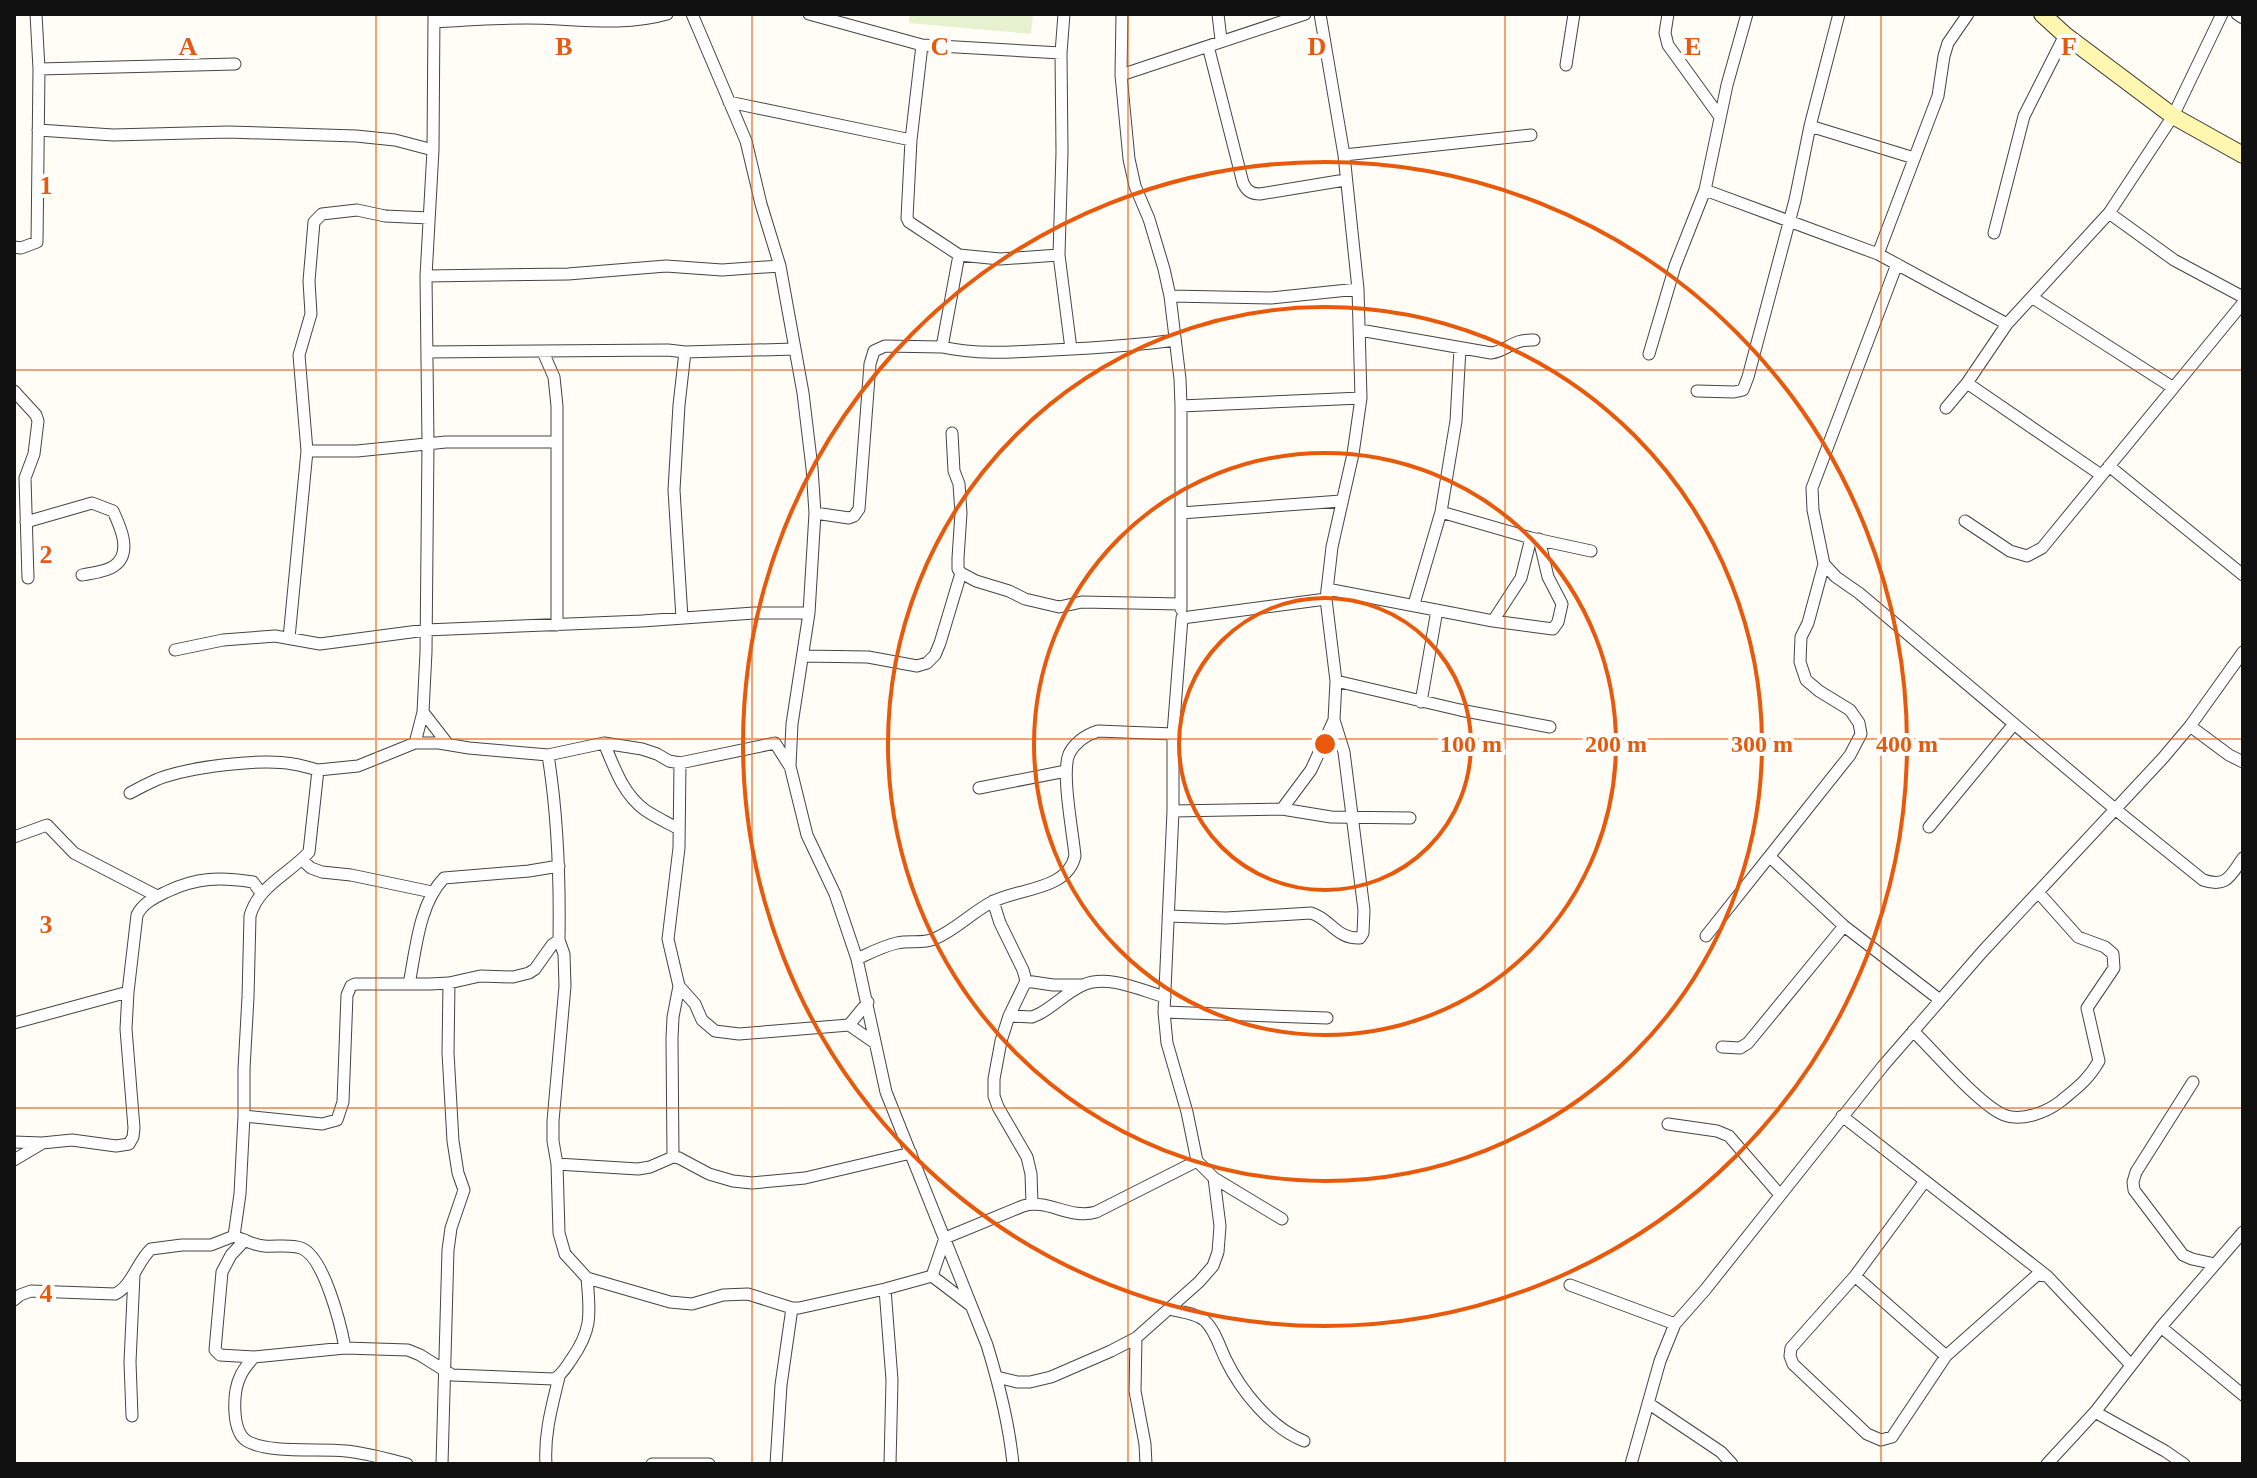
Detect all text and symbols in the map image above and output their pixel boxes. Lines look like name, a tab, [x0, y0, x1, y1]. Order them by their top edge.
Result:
text: A	[179, 32, 198, 61]
text: B	[555, 32, 573, 61]
text: C	[931, 32, 949, 61]
text: D	[1308, 32, 1326, 61]
text: E	[1684, 32, 1702, 61]
text: F	[2061, 32, 2077, 61]
text: 1	[40, 171, 53, 200]
text: 2	[40, 540, 53, 569]
centre of rings	[1311, 730, 1339, 758]
text: 100 m	[1440, 731, 1502, 757]
text: 200 m	[1585, 731, 1647, 757]
text: 300 m	[1731, 731, 1793, 757]
text: 400 m	[1876, 731, 1938, 757]
text: 3	[40, 910, 53, 939]
text: 4	[40, 1279, 53, 1308]

